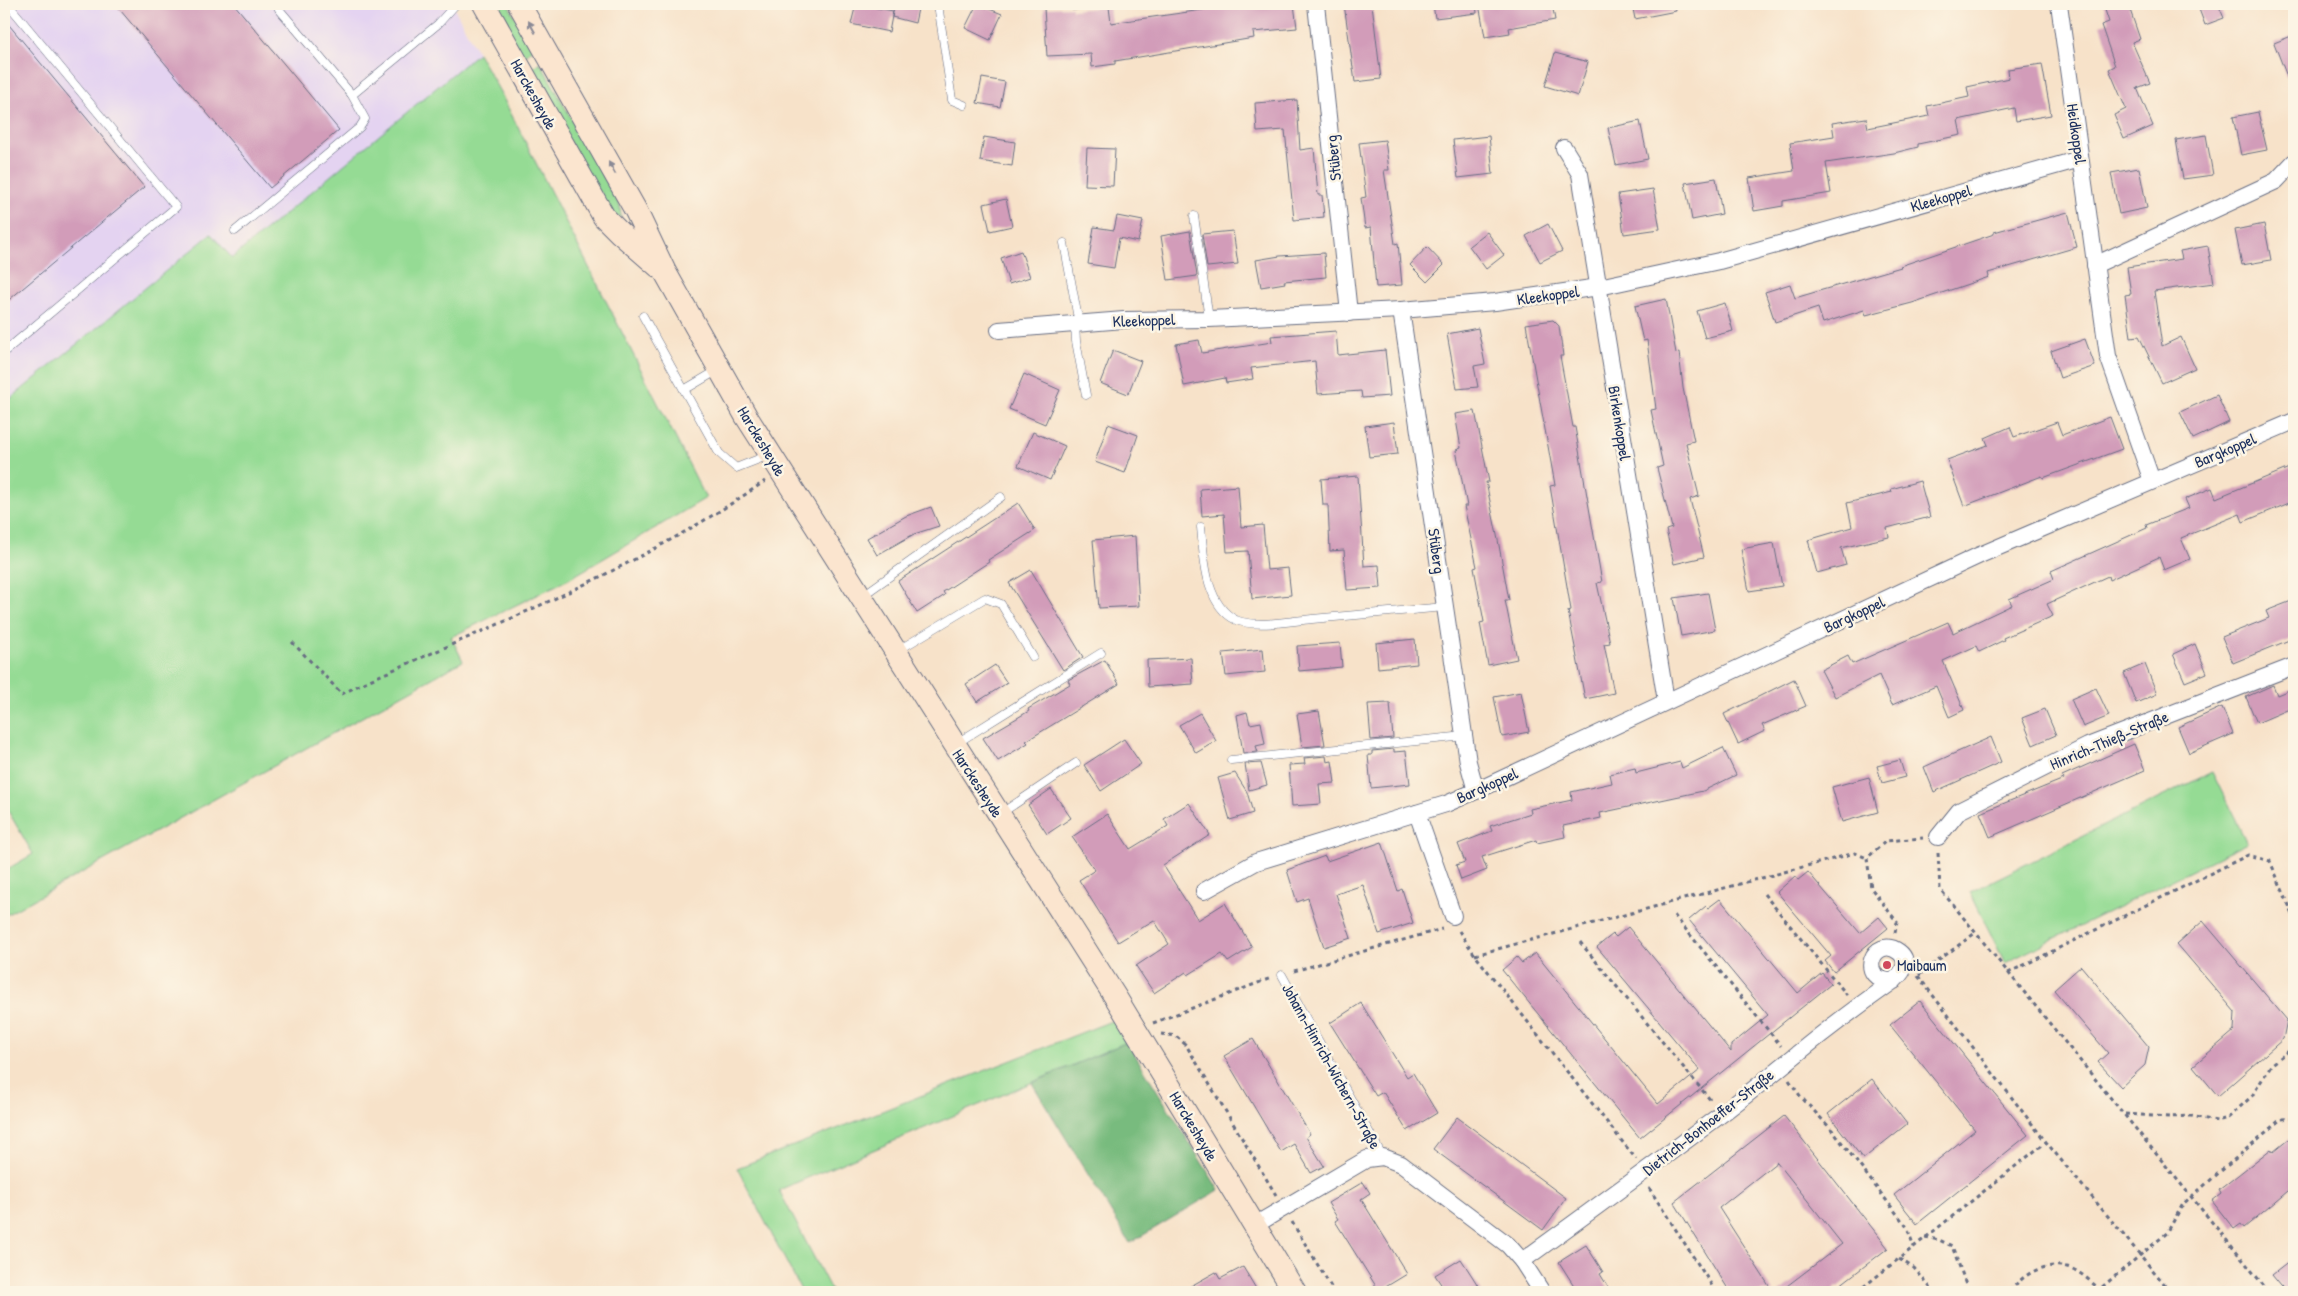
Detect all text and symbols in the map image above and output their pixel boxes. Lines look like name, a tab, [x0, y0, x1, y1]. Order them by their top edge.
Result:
one-way arrow	[527, 20, 536, 33]
street label: Harckesheyde	[506, 55, 563, 134]
street label: Heidkoppel	[2062, 102, 2092, 167]
street label: Stüberg	[1320, 134, 1346, 182]
one-way arrow	[607, 162, 616, 175]
street label: Kleekoppel	[1908, 179, 1975, 217]
street label: Kleekoppel	[1515, 280, 1581, 310]
street label: Kleekoppel	[1112, 308, 1176, 332]
street label: Birkenkoppel	[1603, 384, 1637, 463]
street label: Harckesheyde	[733, 402, 792, 481]
street label: Bargkoppel	[2191, 427, 2260, 473]
street label: Stüberg	[1423, 527, 1451, 575]
street label: Bargkoppel	[1820, 590, 1889, 638]
street label: Hinrich-Thieß-Straße	[2046, 705, 2172, 775]
street label: Harckesheyde	[948, 744, 1009, 822]
street label: Bargkoppel	[1453, 761, 1522, 808]
place label: Maibaum	[1897, 954, 1947, 976]
marker: Maibaum	[1881, 959, 1893, 971]
street label: Johann-Hinrich-Wichern-Straße	[1277, 979, 1387, 1153]
street label: Dietrich-Bonhoeffer-Straße	[1638, 1063, 1779, 1180]
street label: Harckesheyde	[1165, 1087, 1224, 1166]

